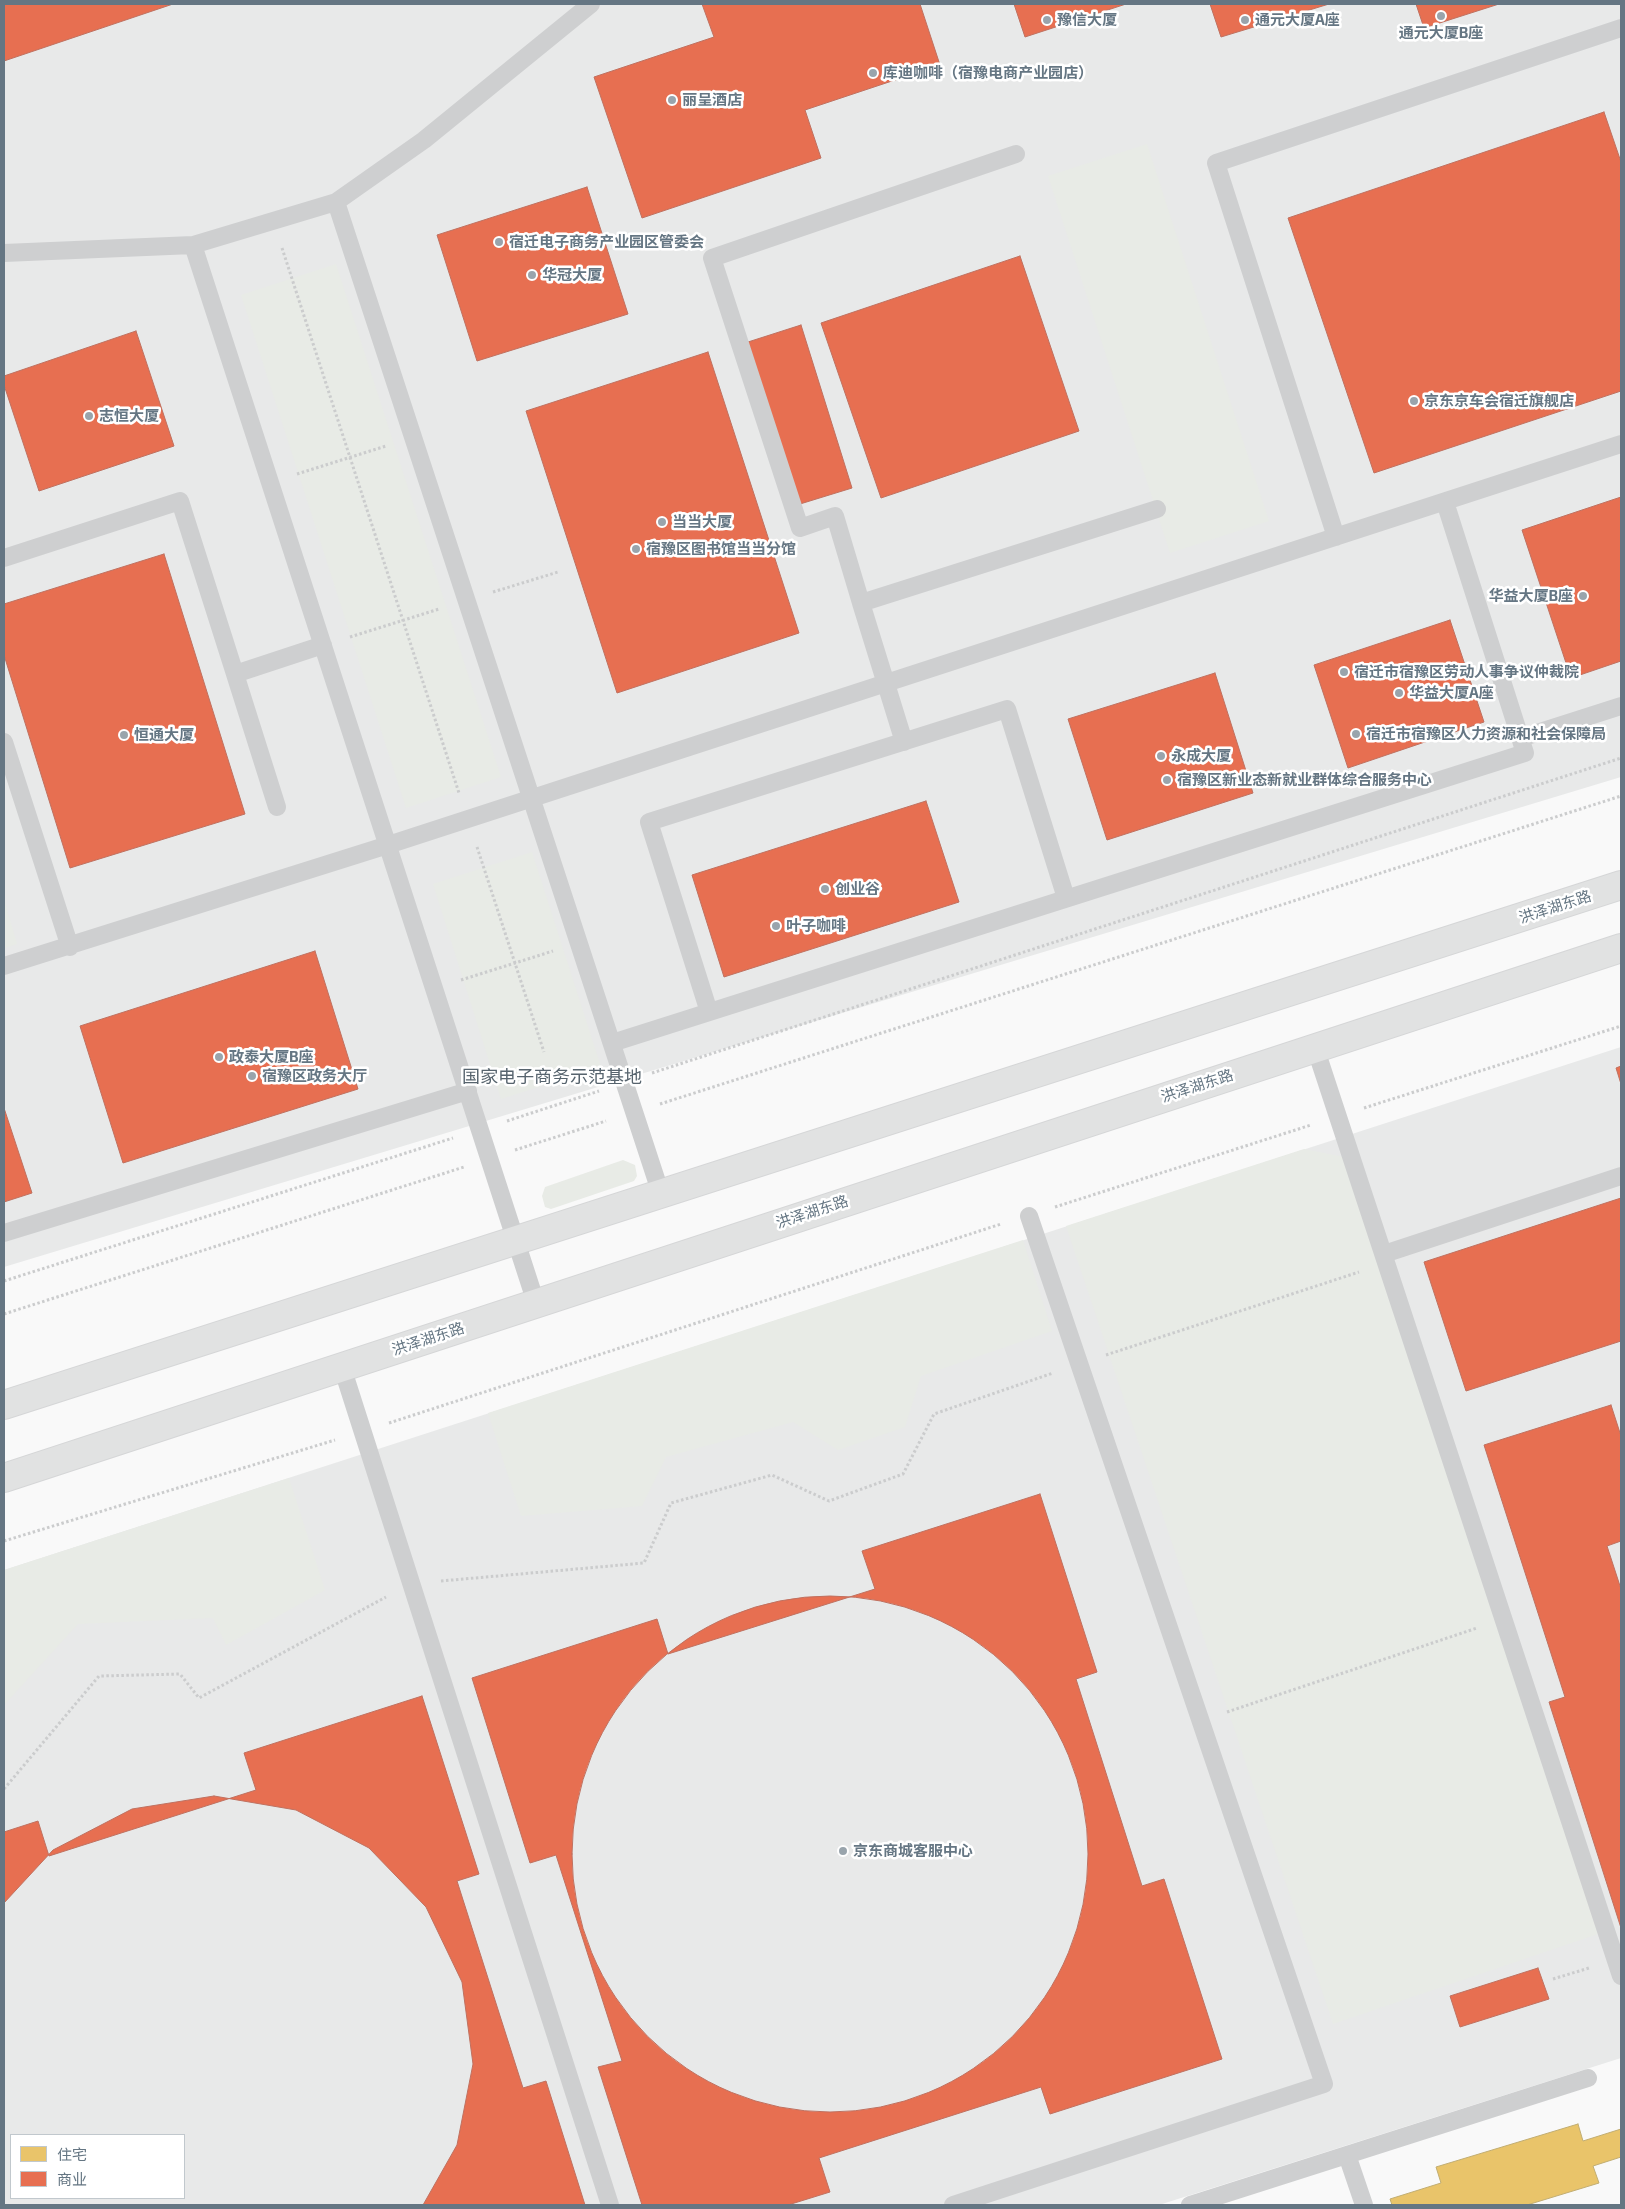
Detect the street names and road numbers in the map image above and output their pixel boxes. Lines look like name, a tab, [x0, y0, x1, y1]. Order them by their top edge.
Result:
street label: 洪泽湖东路	[1517, 887, 1593, 927]
street label: 洪泽湖东路	[1159, 1066, 1235, 1106]
street label: 洪泽湖东路	[774, 1192, 850, 1232]
street label: 洪泽湖东路	[390, 1319, 466, 1359]

